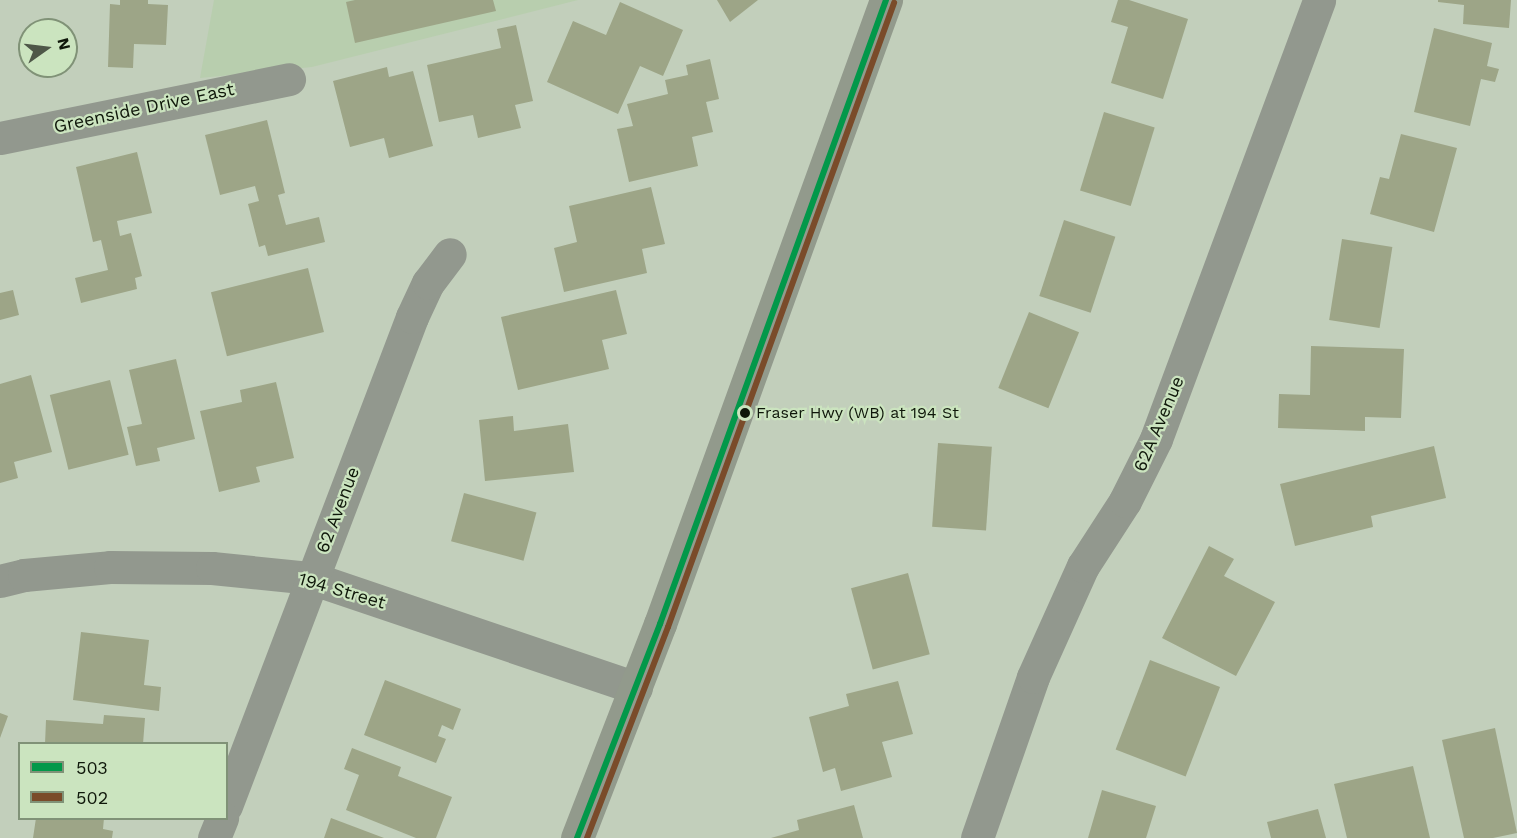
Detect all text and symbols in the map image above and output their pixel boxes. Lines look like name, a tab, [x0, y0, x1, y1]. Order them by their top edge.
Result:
north arrow	[18, 18, 78, 78]
text: N	[53, 36, 75, 52]
street label: Greenside Drive East	[52, 78, 236, 138]
street label: 62A Avenue	[1129, 372, 1189, 476]
place label: Fraser Hwy (WB) at 194 St	[756, 403, 960, 423]
marker: Fraser Hwy (WB) at 194 St	[739, 407, 751, 419]
street label: 62 Avenue	[312, 464, 364, 556]
street label: 194 Street	[296, 568, 388, 614]
legend	[18, 742, 228, 820]
text: 503	[76, 757, 108, 778]
text: 502	[76, 787, 108, 808]

